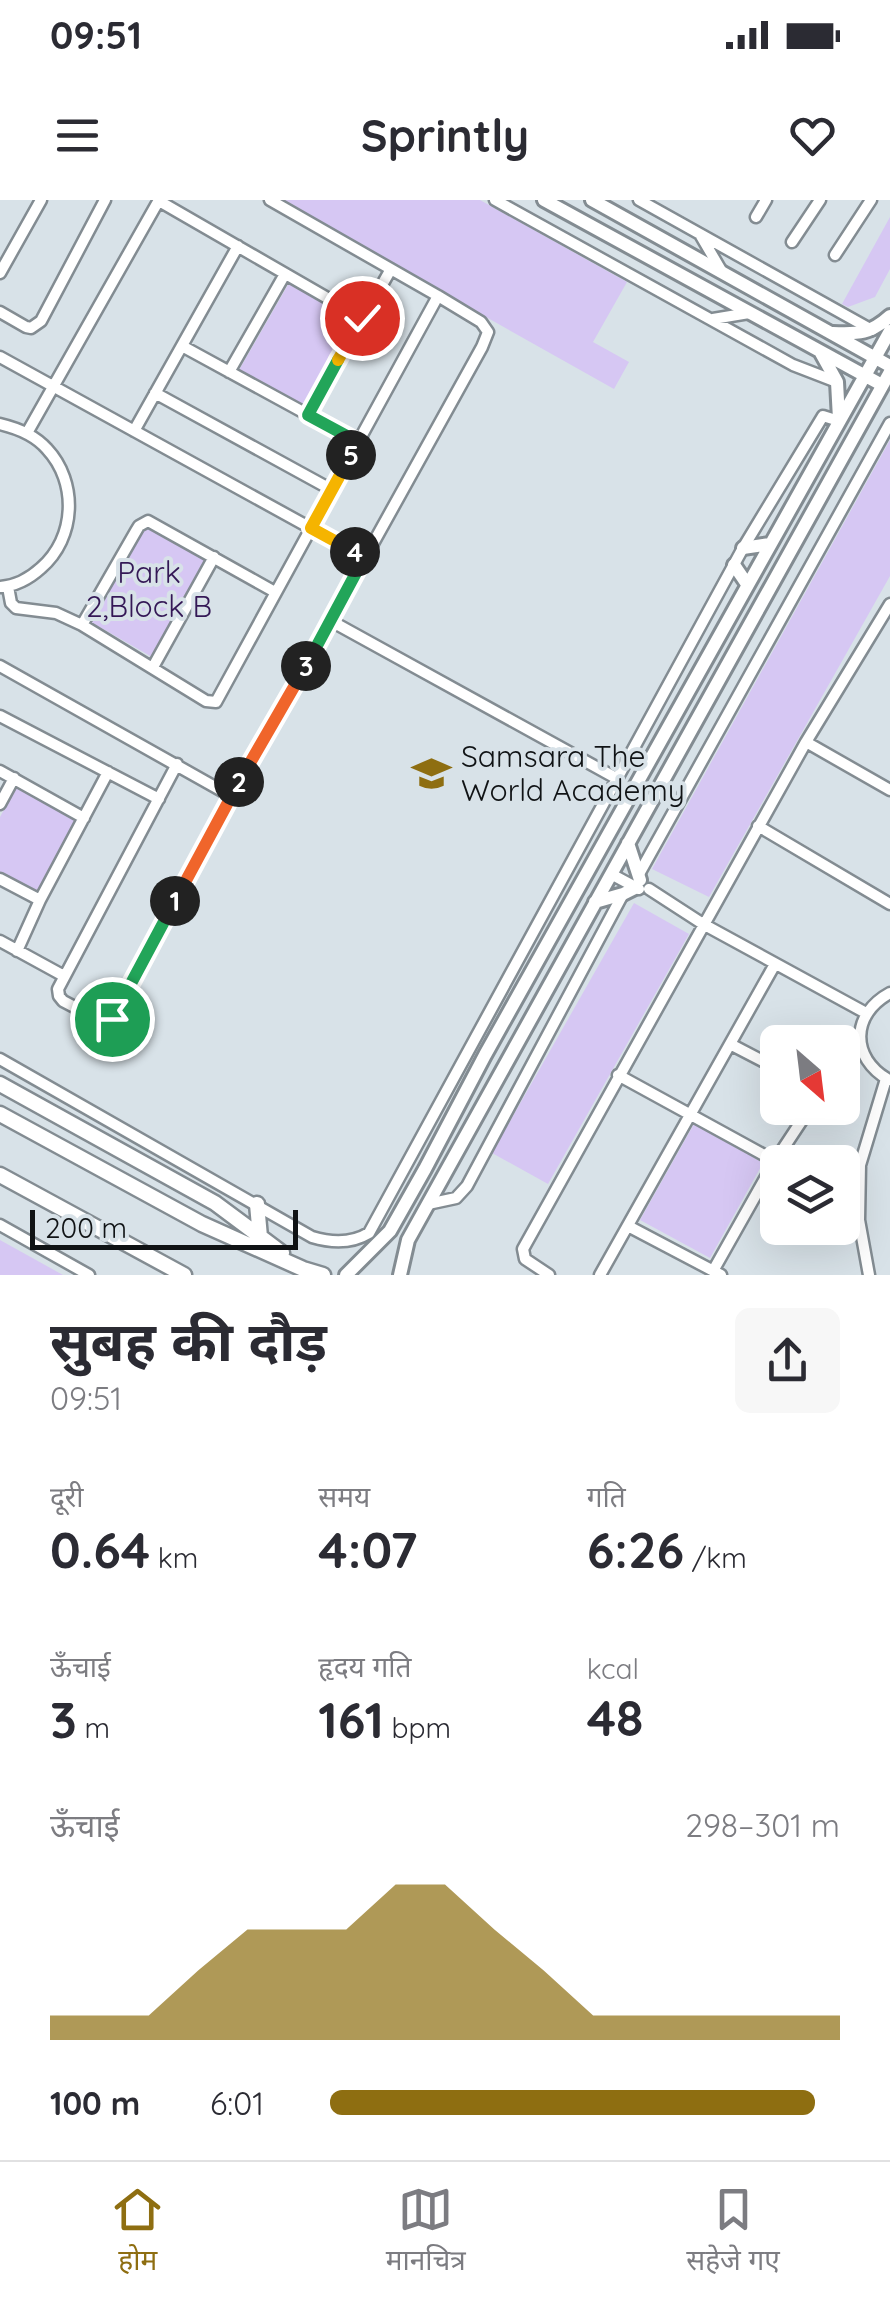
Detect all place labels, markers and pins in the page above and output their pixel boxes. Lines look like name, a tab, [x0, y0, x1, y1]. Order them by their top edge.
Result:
pin	[320, 276, 405, 361]
pin: 5	[326, 430, 376, 480]
pin: 4	[330, 527, 380, 577]
pin: 3	[281, 641, 331, 691]
place label: Samsara The World Academy	[461, 737, 685, 809]
school or university icon: Samsara The World Academy	[410, 753, 452, 795]
pin: 2	[214, 757, 264, 807]
pin: 1	[150, 876, 200, 926]
pin	[70, 977, 155, 1062]

